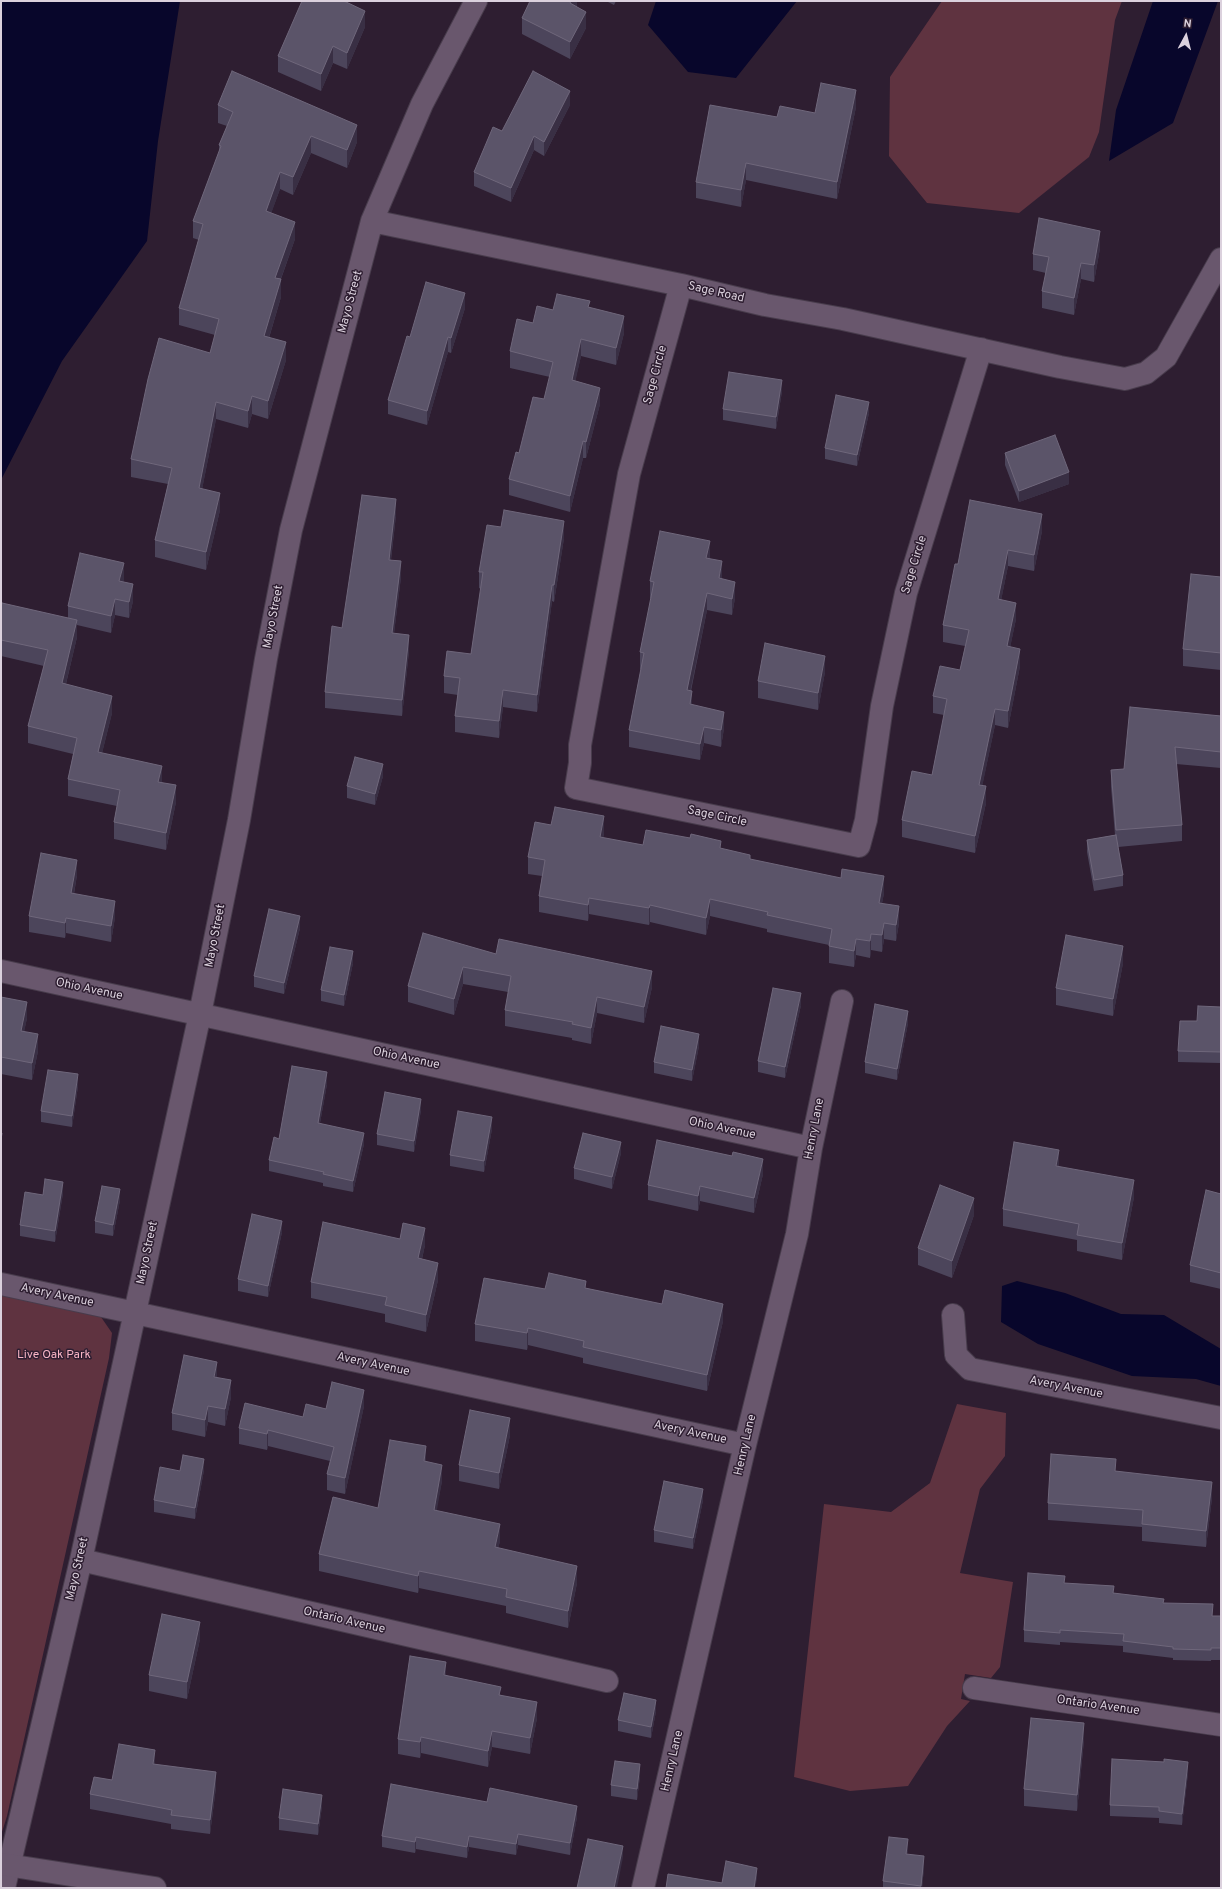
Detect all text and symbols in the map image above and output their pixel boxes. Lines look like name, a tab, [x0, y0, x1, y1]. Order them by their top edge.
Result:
north arrow	[1166, 16, 1206, 56]
text: N	[1183, 17, 1192, 32]
street label: Mayo Street	[336, 269, 366, 335]
street label: Sage Road	[686, 280, 746, 306]
street label: Sage Circle	[641, 344, 671, 406]
street label: Sage Circle	[899, 534, 931, 596]
street label: Mayo Street	[261, 584, 287, 650]
street label: Sage Circle	[686, 804, 748, 830]
street label: Mayo Street	[203, 903, 229, 969]
street label: Ohio Avenue	[54, 976, 124, 1004]
street label: Ohio Avenue	[371, 1045, 441, 1073]
street label: Henry Lane	[802, 1097, 828, 1161]
street label: Ohio Avenue	[687, 1115, 757, 1143]
street label: Mayo Street	[134, 1220, 162, 1286]
street label: Avery Avenue	[19, 1281, 95, 1311]
park label: Live Oak Park	[17, 1349, 91, 1363]
street label: Avery Avenue	[335, 1350, 411, 1380]
street label: Avery Avenue	[1028, 1374, 1104, 1402]
street label: Henry Lane	[732, 1413, 760, 1477]
street label: Avery Avenue	[652, 1418, 728, 1448]
street label: Mayo Street	[64, 1536, 92, 1602]
street label: Ontario Avenue	[302, 1605, 386, 1637]
street label: Ontario Avenue	[1056, 1693, 1140, 1719]
street label: Henry Lane	[659, 1729, 687, 1793]

